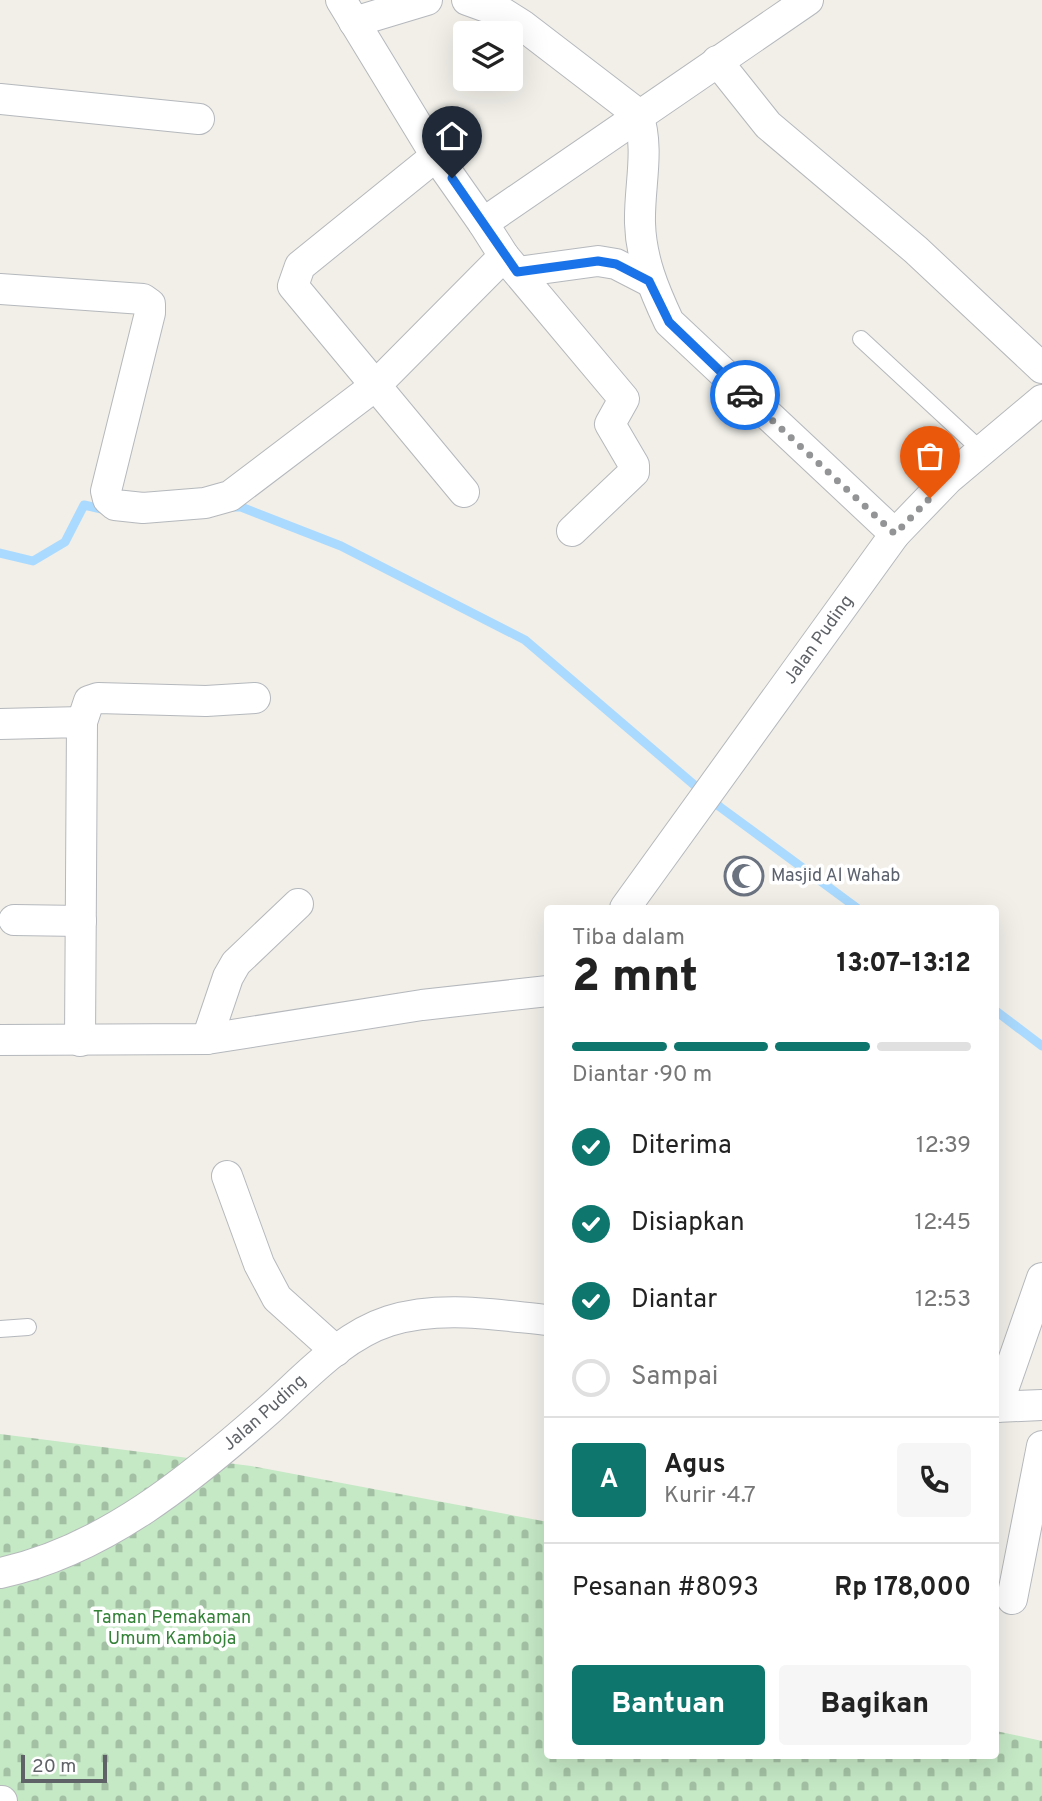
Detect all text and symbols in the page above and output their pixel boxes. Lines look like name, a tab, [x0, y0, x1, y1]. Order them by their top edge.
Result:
map controls	[453, 21, 523, 91]
button: layers	[453, 21, 523, 91]
pin	[422, 106, 482, 178]
icon: home	[433, 117, 471, 155]
courier	[710, 360, 780, 430]
icon: car	[726, 376, 764, 414]
pin	[900, 426, 960, 498]
icon: bag	[911, 437, 949, 475]
street label: Jalan Puding	[779, 591, 859, 689]
mosque icon: Masjid Al Wahab	[723, 855, 765, 897]
place label: Masjid Al Wahab	[771, 865, 900, 888]
text: Tiba dalam	[572, 924, 685, 953]
text: 13:07–13:12	[837, 948, 971, 981]
text: 2 mnt	[572, 949, 698, 1008]
text: Diantar · 90 m	[572, 1061, 712, 1090]
icon: check	[572, 1128, 610, 1166]
text: Diterima	[631, 1130, 732, 1163]
text: 12:39	[916, 1132, 971, 1161]
icon: check	[572, 1205, 610, 1243]
text: Disiapkan	[631, 1207, 745, 1240]
text: 12:45	[915, 1209, 971, 1238]
icon: check	[572, 1282, 610, 1320]
text: Diantar	[631, 1284, 717, 1317]
text: 12:53	[915, 1286, 971, 1315]
text: Sampai	[631, 1361, 718, 1394]
street label: Jalan Puding	[218, 1370, 311, 1456]
button: phone	[897, 1443, 971, 1517]
text: Agus	[664, 1449, 726, 1482]
text: A	[600, 1464, 618, 1497]
text: Kurir · 4.7	[664, 1482, 756, 1511]
text: Pesanan #8093	[572, 1572, 759, 1605]
text: Rp 178,000	[834, 1572, 971, 1605]
park label: Taman Pemakaman Umum Kamboja	[93, 1607, 251, 1651]
button: Bantuan	[572, 1665, 765, 1745]
button: Bagikan	[779, 1665, 971, 1745]
scale bar	[21, 1752, 107, 1784]
text: 20 m	[32, 1755, 76, 1779]

